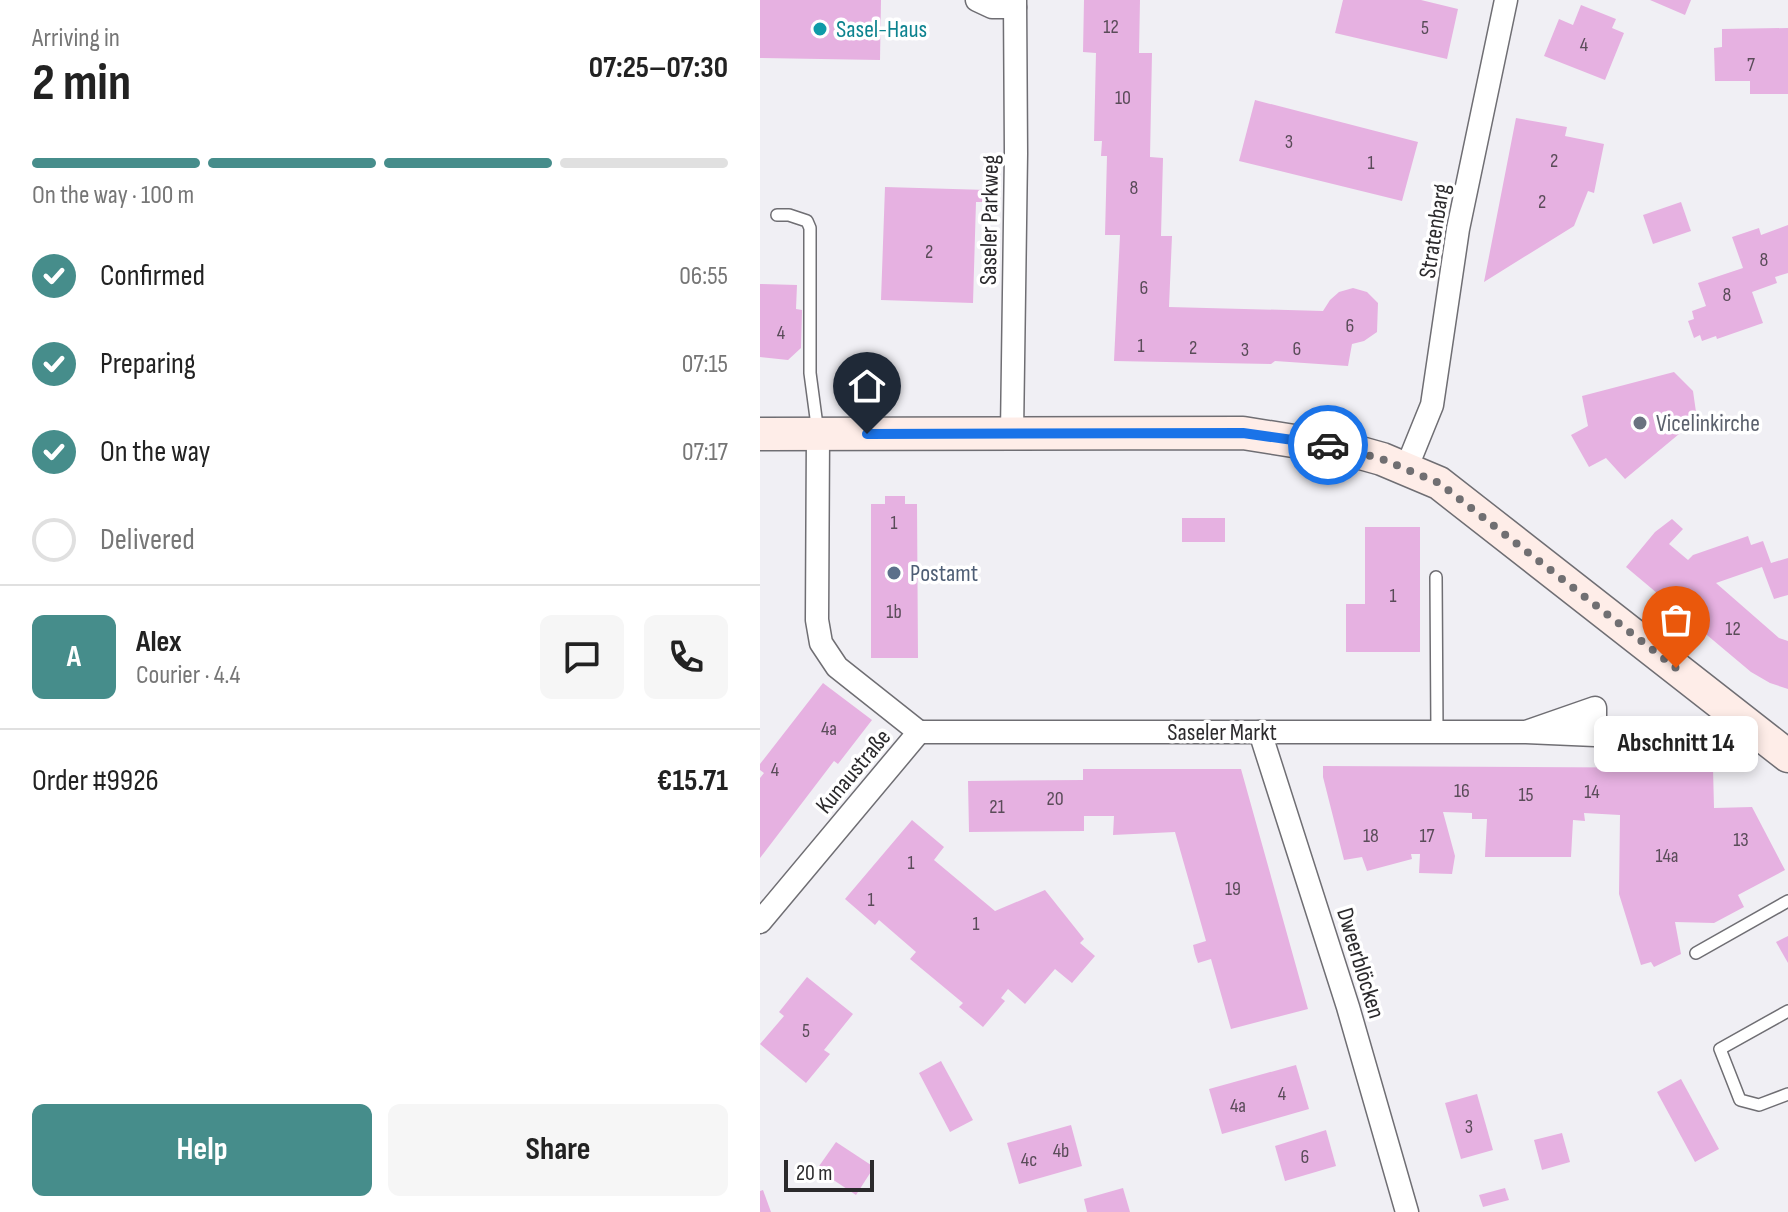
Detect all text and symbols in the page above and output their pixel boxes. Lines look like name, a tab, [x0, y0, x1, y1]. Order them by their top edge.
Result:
place label: Sasel-Haus	[836, 15, 927, 44]
house number: 12	[1103, 15, 1119, 39]
house number: 5	[1421, 16, 1429, 40]
marker: Sasel-Haus	[811, 20, 829, 38]
text: Arriving in	[32, 23, 120, 54]
house number: 4	[1580, 33, 1588, 57]
text: 07:25–07:30	[589, 50, 728, 86]
text: 2 min	[32, 52, 131, 115]
house number: 7	[1747, 53, 1755, 77]
house number: 10	[1115, 86, 1131, 110]
house number: 3	[1285, 130, 1293, 154]
house number: 2	[1550, 149, 1558, 173]
house number: 1	[1368, 151, 1375, 175]
street label: Saseler Parkweg	[974, 155, 1005, 285]
house number: 8	[1130, 176, 1138, 200]
text: On the way · 100 m	[32, 180, 194, 211]
street label: Stratenbarg	[1413, 182, 1456, 280]
house number: 2	[1538, 190, 1546, 214]
house number: 2	[925, 240, 933, 264]
house number: 8	[1760, 248, 1768, 272]
icon: check	[32, 254, 76, 298]
text: Confirmed	[100, 258, 205, 294]
text: 06:55	[679, 261, 728, 292]
house number: 6	[1140, 276, 1148, 300]
house number: 8	[1723, 283, 1731, 307]
house number: 6	[1346, 314, 1354, 338]
house number: 4	[777, 321, 785, 345]
house number: 1	[1138, 334, 1145, 358]
house number: 2	[1189, 336, 1197, 360]
house number: 6	[1293, 337, 1301, 361]
house number: 3	[1241, 338, 1249, 362]
icon: check	[32, 342, 76, 386]
text: Preparing	[100, 346, 196, 382]
text: 07:15	[682, 349, 728, 380]
pin	[833, 352, 901, 434]
icon: home	[845, 364, 889, 408]
courier	[1288, 405, 1368, 485]
place label: Vicelinkirche	[1656, 409, 1760, 438]
marker: Vicelinkirche	[1631, 414, 1649, 432]
icon: car	[1306, 423, 1350, 467]
icon: check	[32, 430, 76, 474]
text: On the way	[100, 434, 210, 470]
text: 07:17	[682, 437, 728, 468]
house number: 1	[891, 511, 898, 535]
text: Delivered	[100, 522, 195, 558]
place label: Postamt	[910, 559, 978, 588]
marker: Postamt	[885, 564, 903, 582]
house number: 1	[1390, 584, 1397, 608]
pin	[1642, 586, 1710, 668]
icon: bag	[1654, 598, 1698, 642]
house number: 1b	[886, 600, 902, 624]
button: chat	[540, 615, 624, 699]
button: phone	[644, 615, 728, 699]
house number: 12	[1725, 617, 1741, 641]
text: Alex	[136, 624, 182, 660]
text: A	[67, 639, 81, 675]
text: Courier · 4.4	[136, 660, 240, 691]
callout: Abschnitt 14	[1594, 716, 1758, 772]
house number: 4a	[821, 717, 837, 741]
street label: Saseler Markt	[1167, 718, 1277, 747]
street label: Kunaustraße	[810, 723, 897, 820]
text: Abschnitt 14	[1618, 728, 1735, 759]
house number: 4	[771, 758, 779, 782]
text: Order #9926	[32, 763, 159, 799]
text: €15.71	[657, 763, 728, 799]
house number: 16	[1454, 779, 1470, 803]
house number: 14	[1584, 780, 1600, 804]
house number: 15	[1518, 783, 1534, 807]
house number: 20	[1046, 787, 1064, 811]
house number: 21	[989, 795, 1005, 819]
house number: 18	[1363, 824, 1379, 848]
house number: 17	[1420, 824, 1434, 848]
house number: 13	[1733, 828, 1749, 852]
house number: 14a	[1655, 844, 1679, 868]
house number: 1	[908, 851, 915, 875]
house number: 19	[1225, 877, 1241, 901]
house number: 1	[868, 888, 875, 912]
street label: Dweerblöcken	[1330, 904, 1391, 1022]
house number: 1	[973, 912, 980, 936]
house number: 5	[802, 1019, 810, 1043]
house number: 4	[1278, 1082, 1286, 1106]
house number: 4a	[1230, 1094, 1246, 1118]
button: Help	[32, 1104, 372, 1196]
button: Share	[388, 1104, 728, 1196]
house number: 3	[1465, 1115, 1473, 1139]
house number: 4b	[1053, 1139, 1069, 1163]
house number: 6	[1301, 1145, 1309, 1169]
house number: 4c	[1021, 1148, 1037, 1172]
scale bar	[784, 1156, 874, 1192]
text: 20 m	[796, 1160, 833, 1187]

